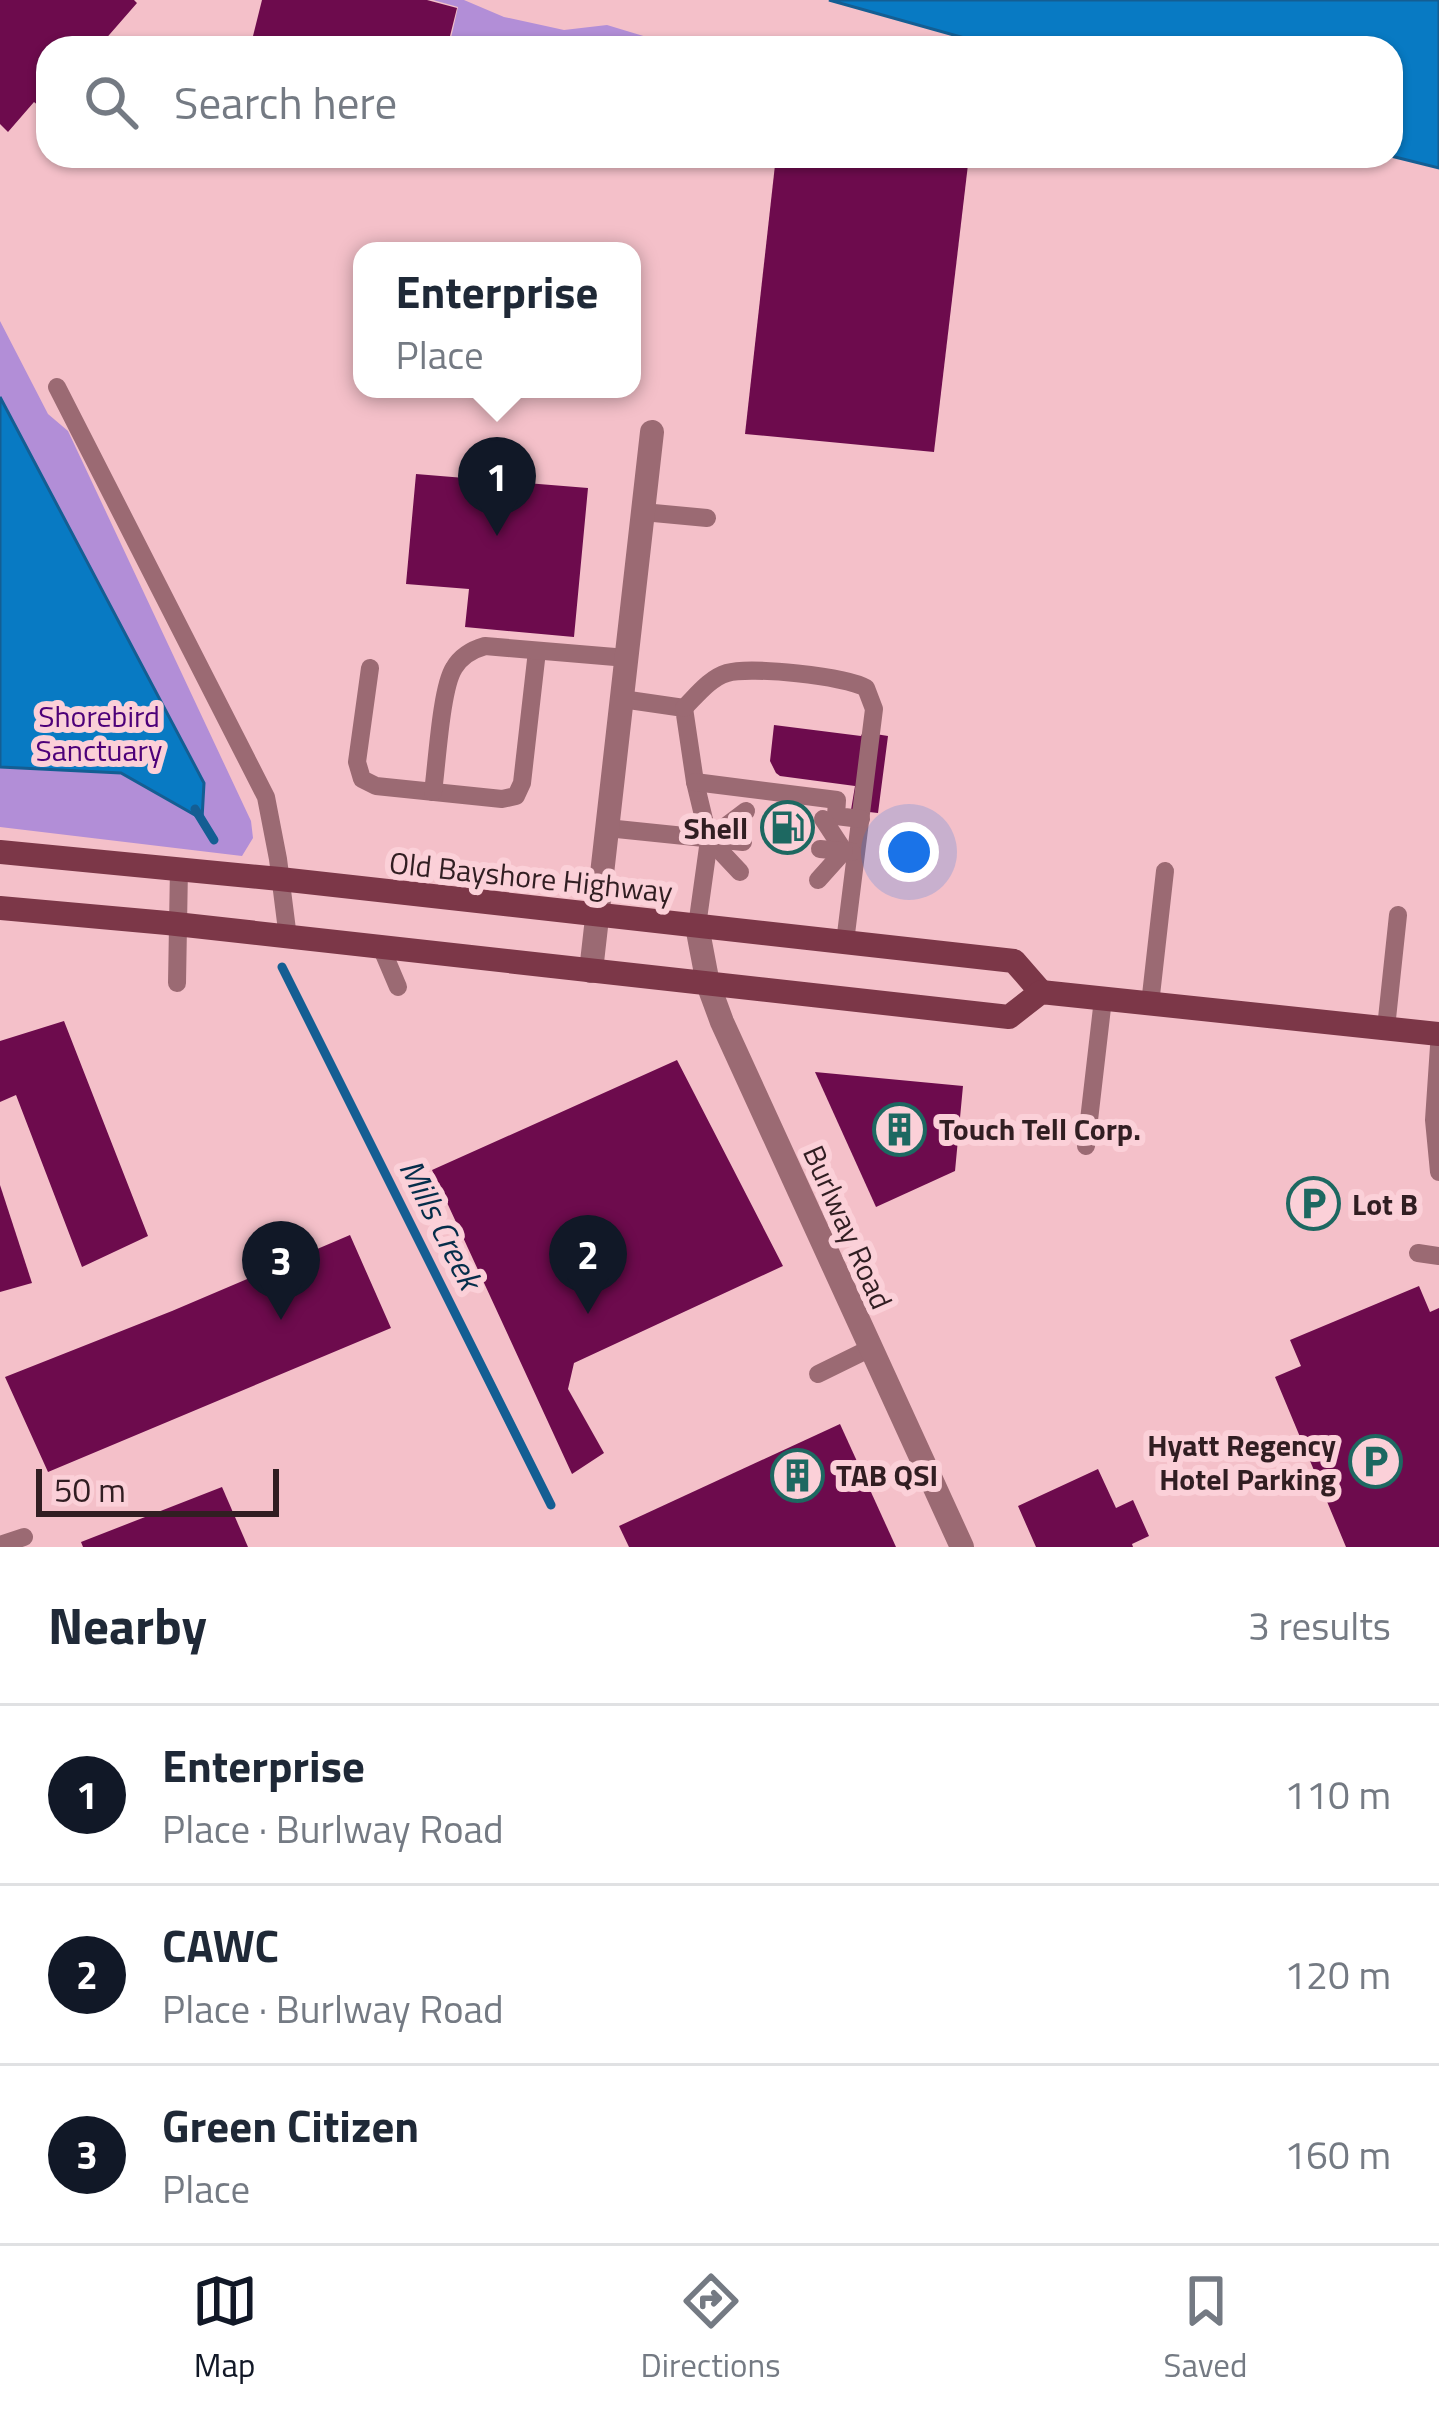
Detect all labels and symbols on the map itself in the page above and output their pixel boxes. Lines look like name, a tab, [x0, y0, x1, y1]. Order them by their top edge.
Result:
pin: 1	[458, 437, 536, 536]
park label: Shorebird Sanctuary	[36, 693, 162, 773]
fuel station icon: Shell	[759, 800, 815, 856]
place label: Shell	[684, 805, 748, 851]
your location	[879, 822, 939, 882]
street label: Old Bayshore Highway	[387, 839, 675, 915]
building icon: Touch Tell Corp.	[872, 1101, 928, 1157]
place label: Touch Tell Corp.	[939, 1106, 1141, 1152]
street label: Burlway Road	[791, 1138, 905, 1316]
water label: Mills Creek	[387, 1150, 497, 1301]
parking icon: Lot B	[1285, 1176, 1341, 1232]
place label: Lot B	[1352, 1181, 1418, 1227]
pin: 2	[549, 1215, 627, 1314]
pin: 3	[242, 1221, 320, 1320]
place label: Hyatt Regency Hotel Parking	[1147, 1422, 1336, 1502]
parking icon: Hyatt Regency Hotel Parking	[1347, 1434, 1403, 1490]
building icon: TAB QSI	[769, 1447, 825, 1503]
place label: TAB QSI	[836, 1452, 938, 1498]
scale bar	[36, 1463, 279, 1516]

